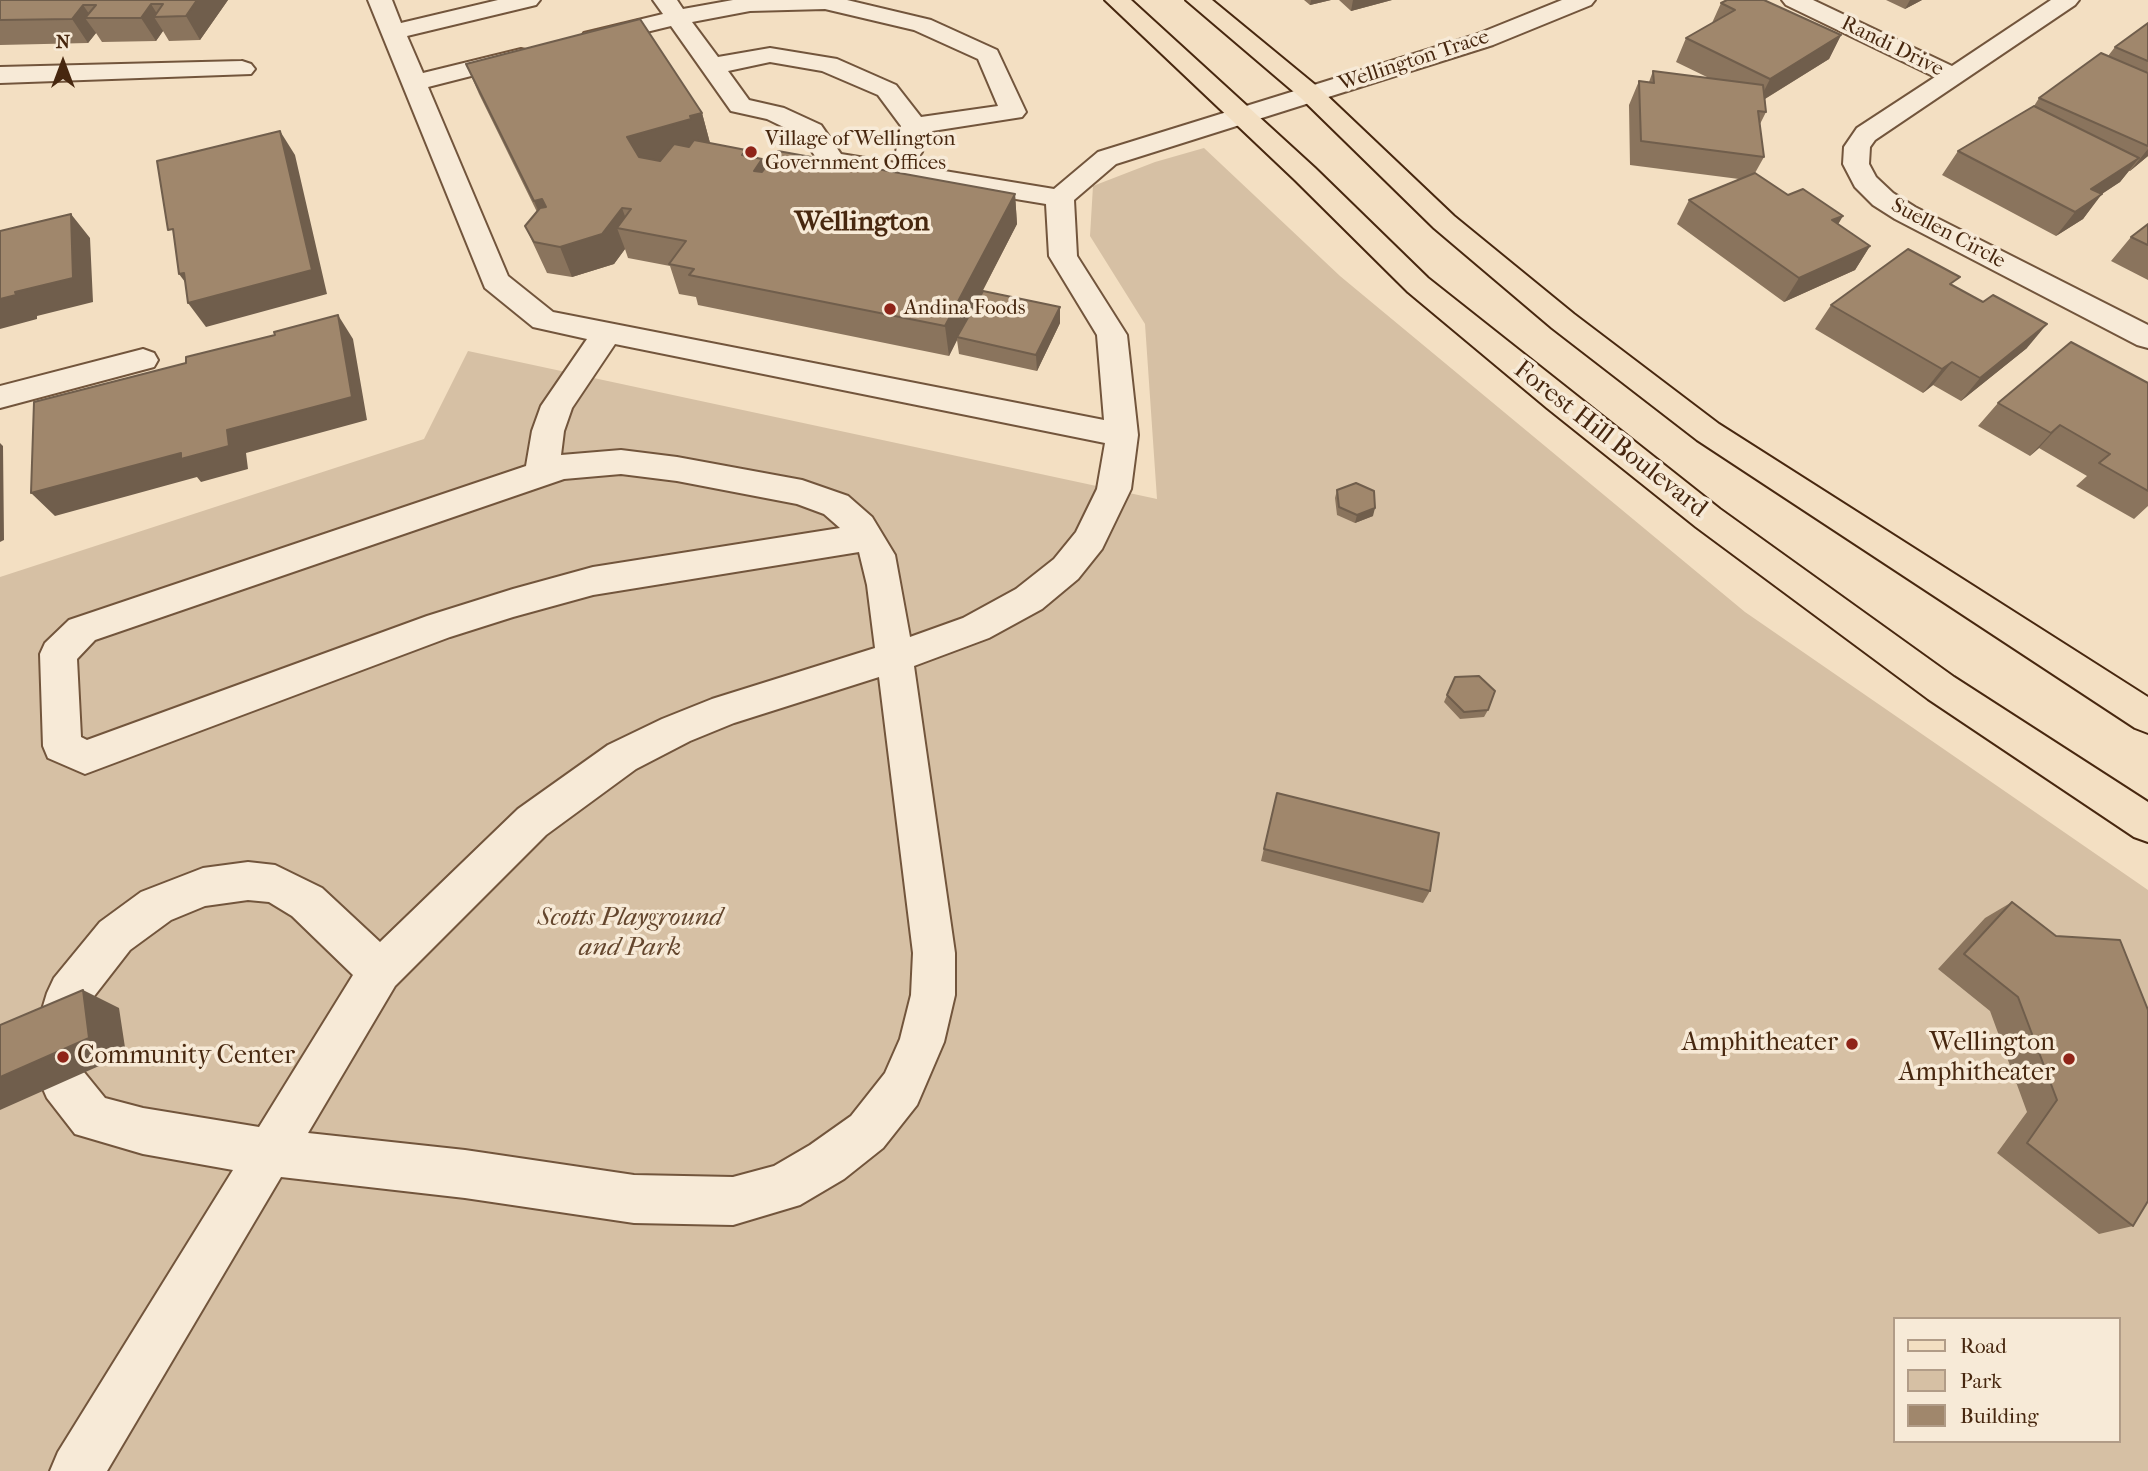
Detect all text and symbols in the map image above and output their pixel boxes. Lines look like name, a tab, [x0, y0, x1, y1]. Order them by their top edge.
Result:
street label: Randi Drive	[1837, 11, 1947, 83]
street label: Wellington Trace	[1336, 25, 1492, 97]
north arrow	[28, 28, 98, 98]
text: N	[56, 31, 70, 53]
place label: Village of Wellington Government Offices	[765, 127, 955, 177]
marker: Village of Wellington Government Offices	[743, 144, 759, 160]
street label: Suellen Circle	[1887, 193, 2009, 275]
district label: Wellington	[794, 206, 930, 240]
place label: Andina Foods	[904, 296, 1025, 322]
marker: Andina Foods	[882, 301, 898, 317]
street label: Forest Hill Boulevard	[1507, 355, 1713, 525]
park label: Scotts Playground and Park	[537, 903, 723, 964]
place label: Amphitheater	[1682, 1028, 1838, 1060]
place label: Wellington Amphitheater	[1899, 1028, 2055, 1090]
marker: Amphitheater	[1844, 1036, 1860, 1052]
place label: Community Center	[77, 1041, 295, 1073]
marker: Community Center	[55, 1049, 71, 1065]
marker: Wellington Amphitheater	[2061, 1051, 2077, 1067]
legend	[1892, 1317, 2120, 1443]
text: Road	[1960, 1334, 2007, 1358]
text: Park	[1960, 1369, 2002, 1393]
text: Building	[1960, 1404, 2038, 1428]

